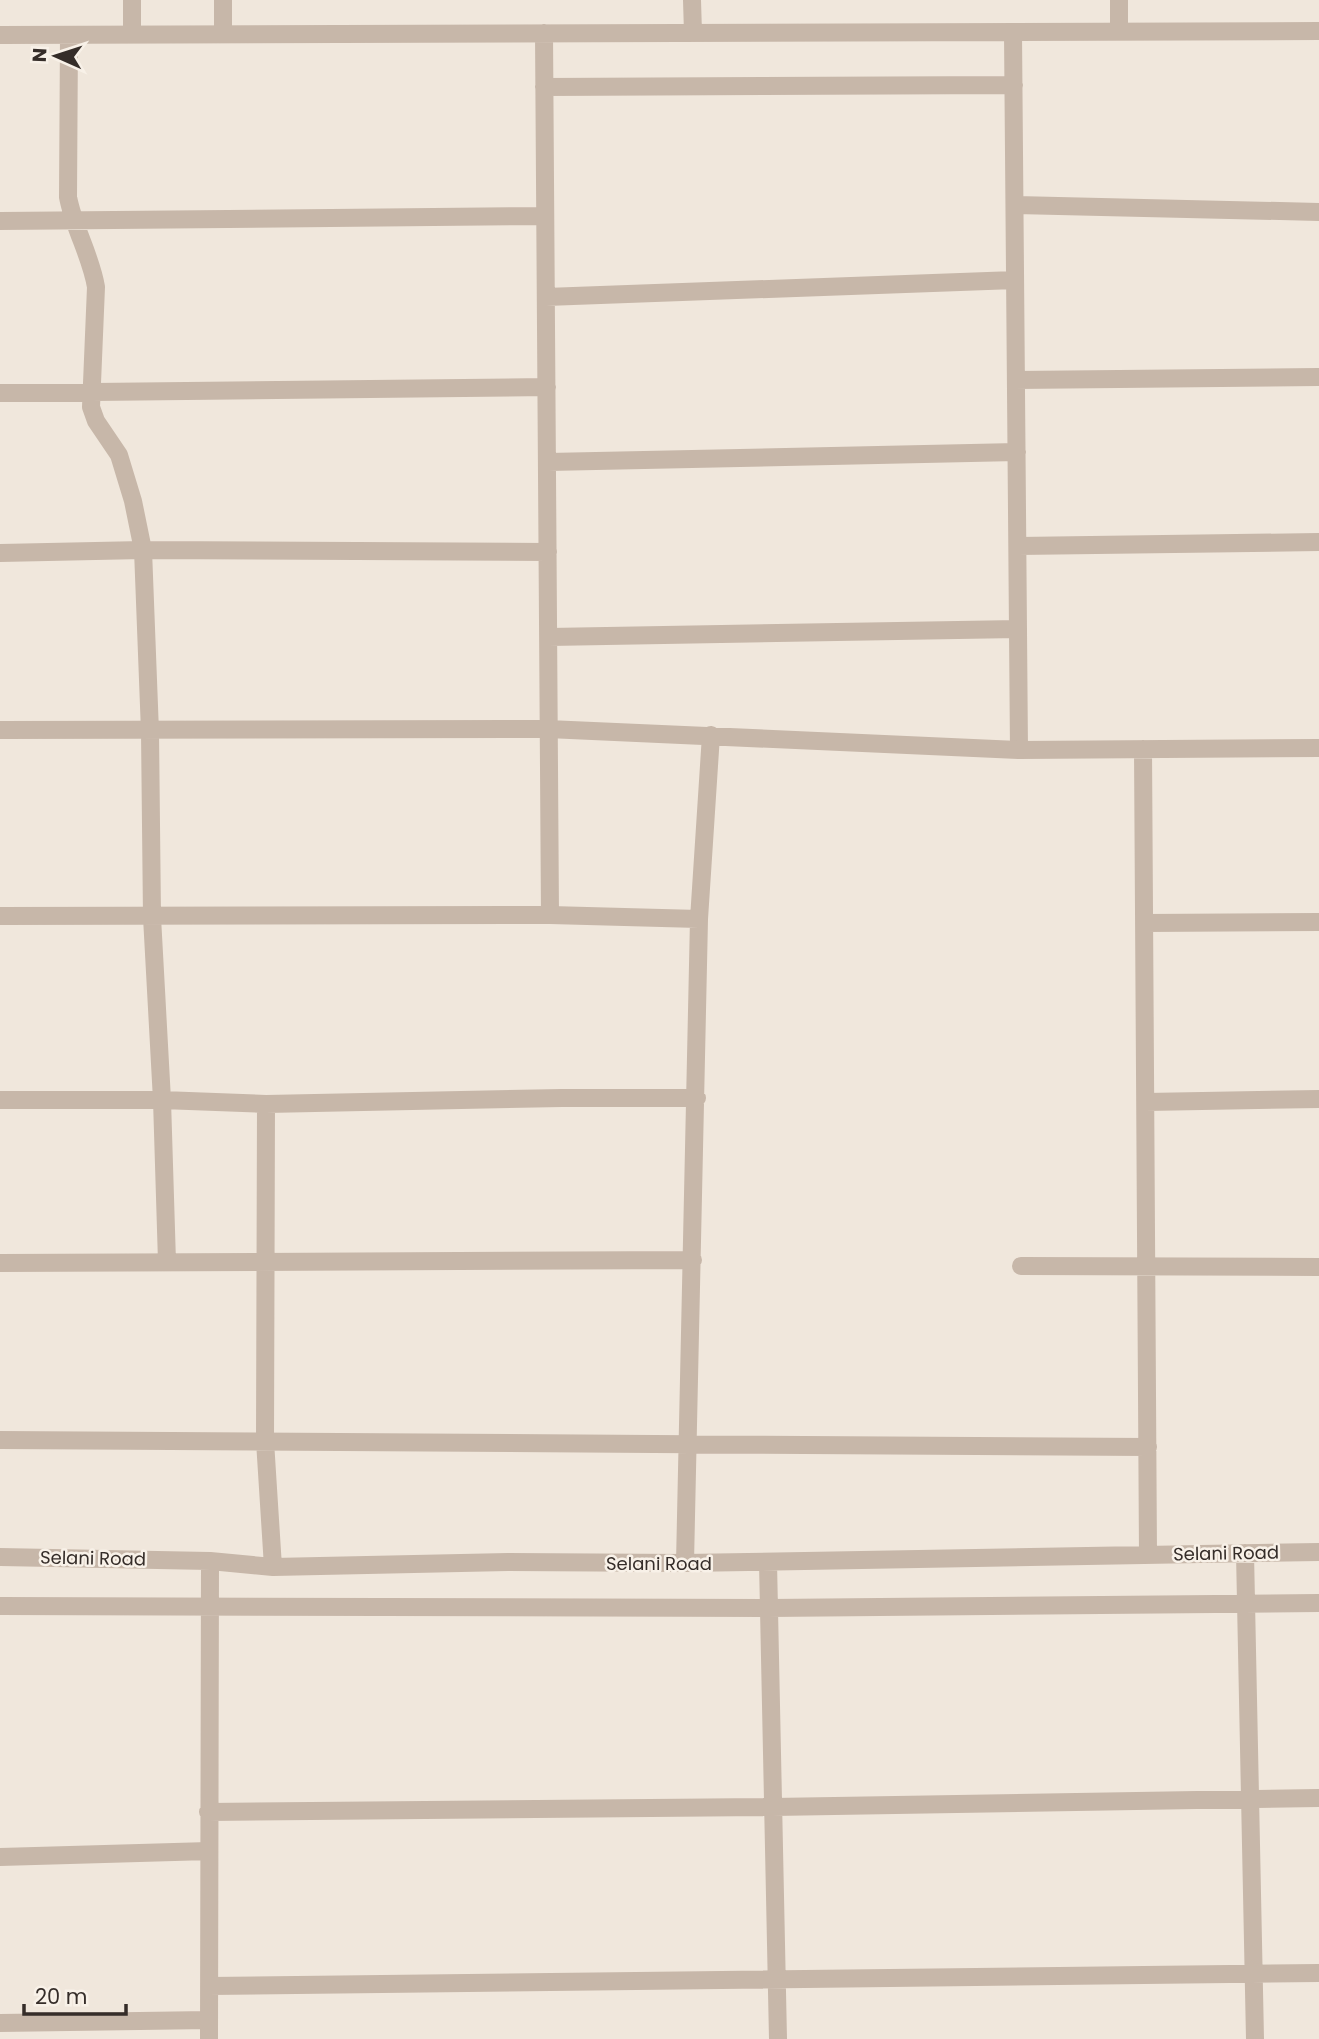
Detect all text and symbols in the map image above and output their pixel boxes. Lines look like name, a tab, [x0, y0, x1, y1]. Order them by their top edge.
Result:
north arrow	[21, 21, 91, 91]
text: N	[26, 47, 53, 63]
street label: Selani Road	[1173, 1540, 1279, 1566]
street label: Selani Road	[40, 1545, 146, 1571]
street label: Selani Road	[606, 1551, 712, 1576]
scale bar	[24, 1972, 126, 2016]
text: 20 m	[35, 1982, 88, 2011]

